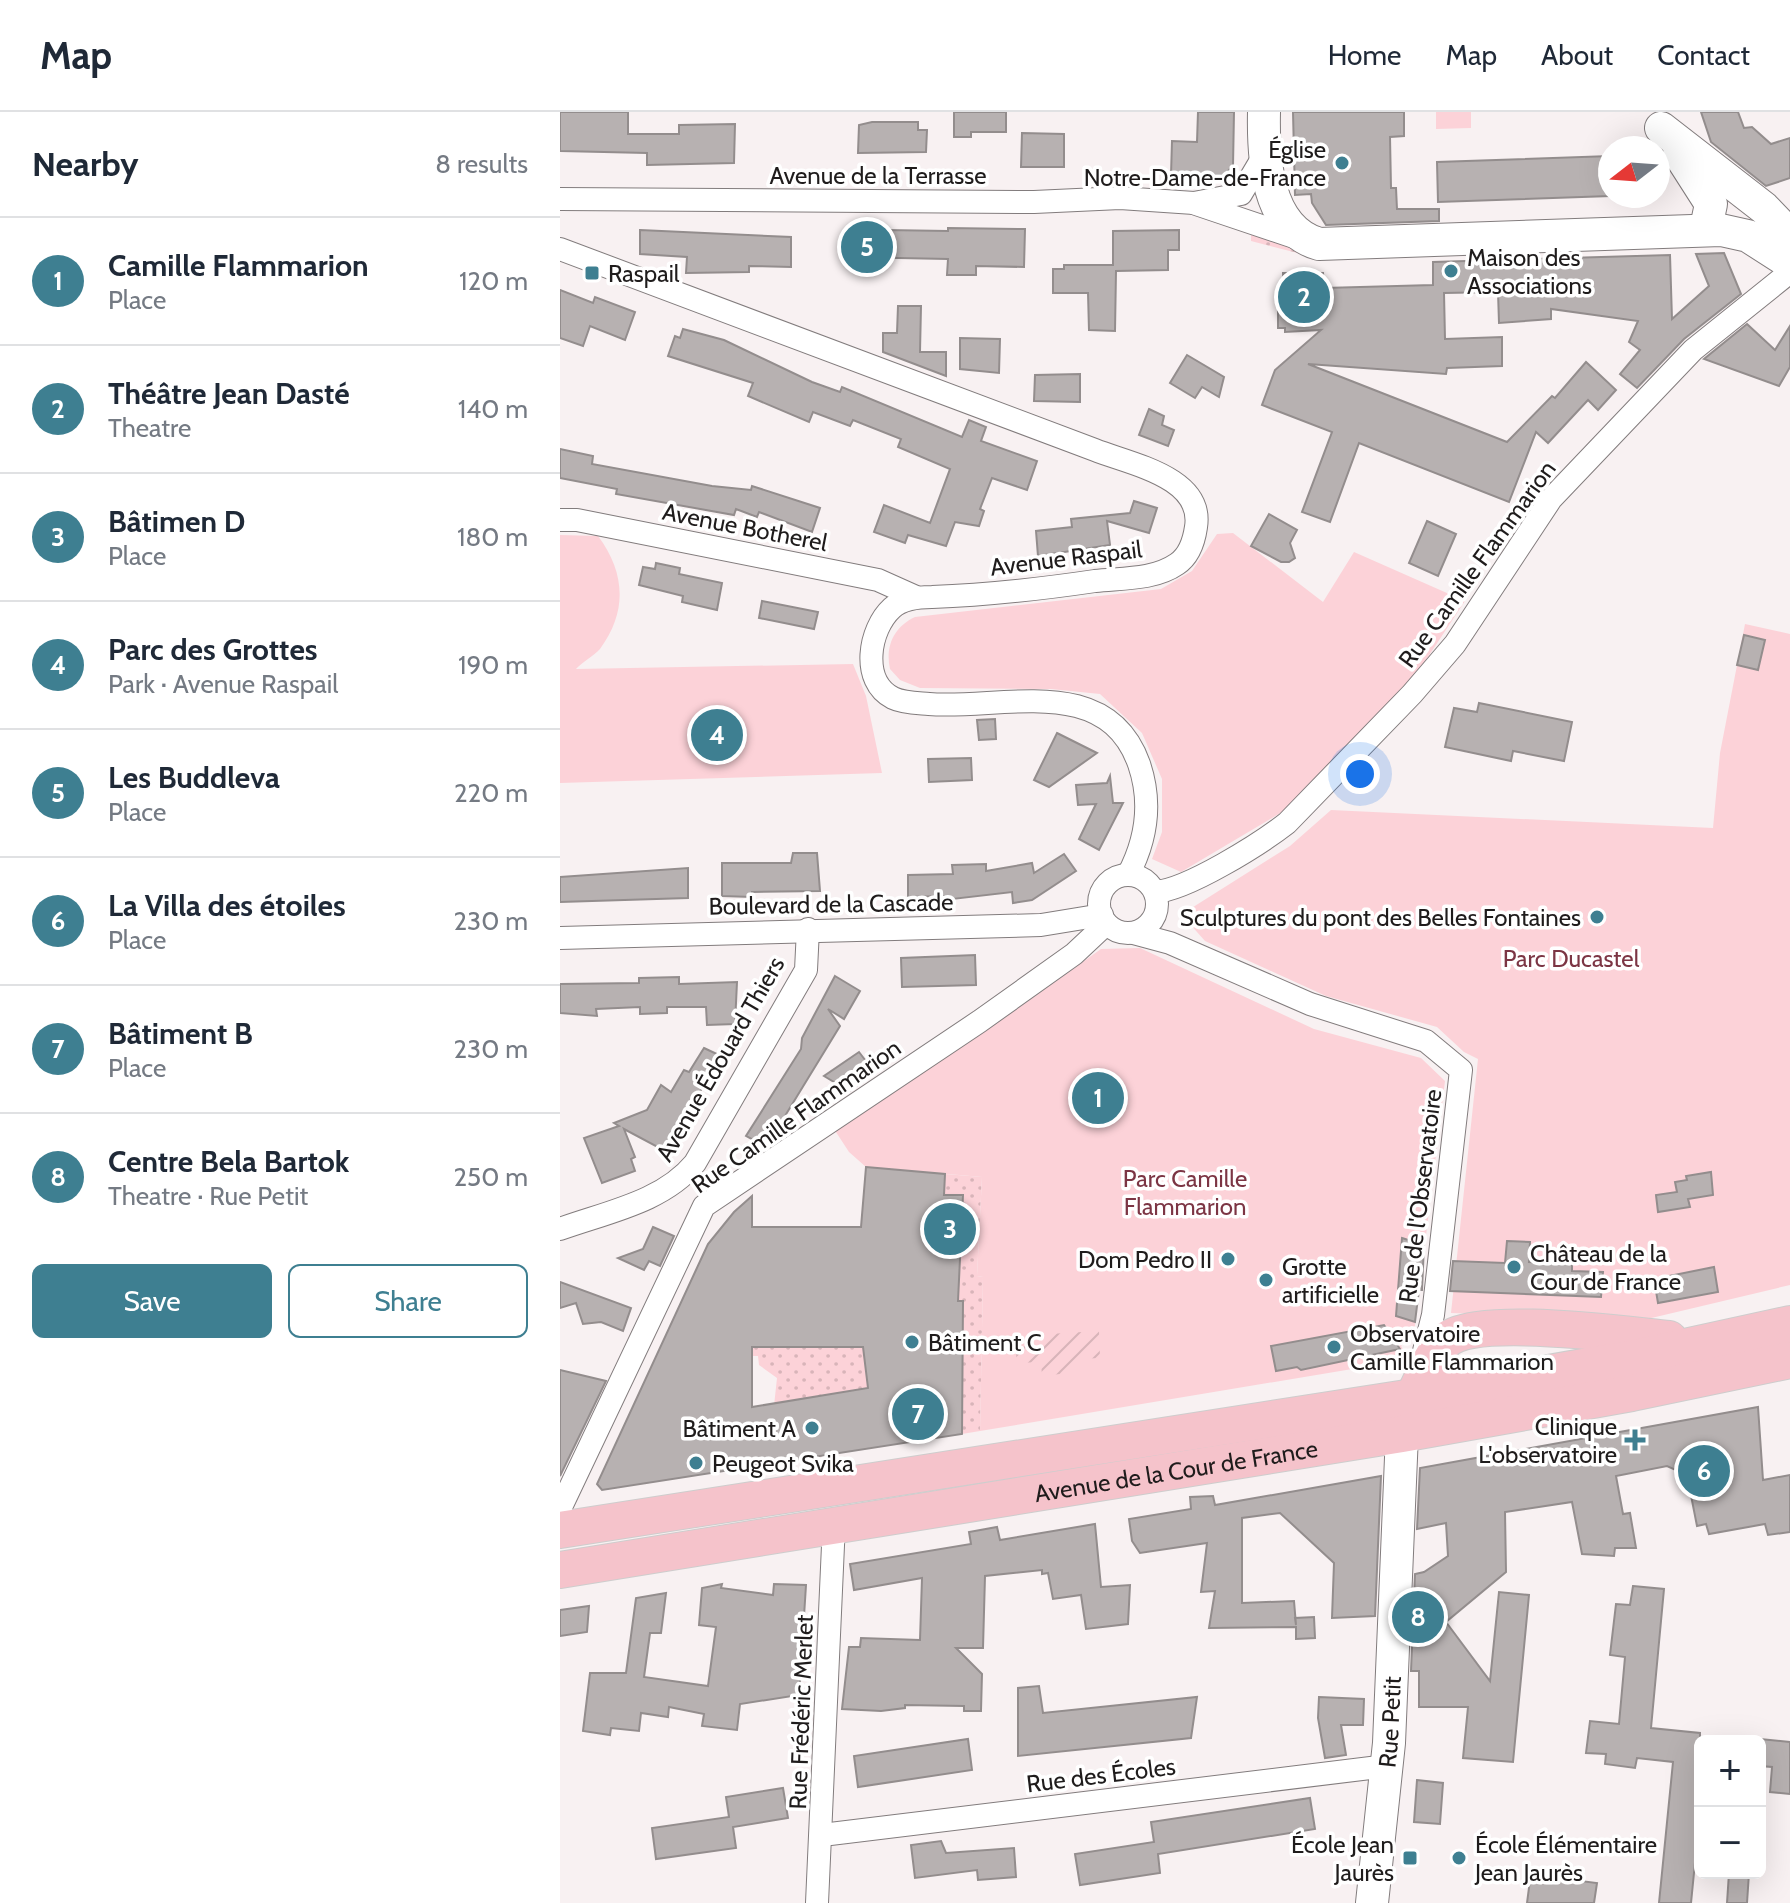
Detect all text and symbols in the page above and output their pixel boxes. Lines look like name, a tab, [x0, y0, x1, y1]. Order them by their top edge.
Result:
text: Map	[40, 32, 112, 79]
text: Home	[1328, 38, 1401, 72]
text: Map	[1445, 38, 1497, 72]
text: About	[1541, 38, 1613, 72]
text: Contact	[1657, 38, 1750, 72]
place label: Église Notre-Dame-de-France	[1084, 135, 1326, 192]
north arrow	[1598, 136, 1670, 208]
text: Nearby	[32, 143, 139, 185]
text: 8 results	[435, 148, 528, 180]
marker: Église Notre-Dame-de-France	[1333, 154, 1351, 172]
street label: Avenue de la Terrasse	[770, 161, 986, 190]
pin: 5	[841, 217, 893, 277]
place label: Maison des Associations	[1467, 243, 1592, 300]
text: Camille Flammarion	[108, 247, 369, 284]
place label: Raspail	[608, 259, 680, 288]
marker: Maison des Associations	[1442, 262, 1460, 280]
marker: Raspail	[583, 264, 601, 282]
text: 1	[53, 265, 63, 297]
text: 120 m	[459, 265, 528, 297]
pin: 2	[1278, 267, 1330, 327]
text: Place	[108, 284, 166, 316]
text: Théâtre Jean Dasté	[108, 375, 350, 412]
text: 2	[51, 393, 65, 425]
text: 140 m	[458, 393, 528, 425]
text: Theatre	[108, 412, 191, 444]
street label: Rue Camille Flammarion	[1392, 455, 1562, 673]
street label: Avenue Botherel	[660, 497, 830, 557]
text: Bâtimen D	[108, 503, 245, 540]
text: 3	[51, 521, 65, 553]
text: 180 m	[457, 521, 528, 553]
street label: Avenue Raspail	[988, 534, 1144, 582]
text: Place	[108, 540, 166, 572]
text: Parc des Grottes	[108, 631, 318, 668]
text: 4	[50, 649, 66, 681]
text: 190 m	[458, 649, 528, 681]
text: Park · Avenue Raspail	[108, 668, 338, 700]
pin: 4	[691, 705, 743, 765]
your location	[1340, 754, 1380, 794]
text: Les Buddleva	[108, 759, 280, 796]
text: 5	[51, 777, 65, 809]
text: 220 m	[454, 777, 528, 809]
text: Place	[108, 796, 166, 828]
text: La Villa des étoiles	[108, 887, 346, 924]
street label: Boulevard de la Cascade	[708, 887, 954, 921]
place label: Sculptures du pont des Belles Fontaines	[1180, 903, 1581, 932]
text: 6	[51, 905, 65, 937]
text: 230 m	[454, 905, 528, 937]
marker: Sculptures du pont des Belles Fontaines	[1588, 908, 1606, 926]
text: Place	[108, 924, 166, 956]
park label: Parc Ducastel	[1503, 944, 1640, 973]
street label: Avenue Édouard Thiers	[650, 951, 790, 1167]
text: Bâtiment B	[108, 1015, 253, 1052]
text: 7	[51, 1033, 65, 1065]
text: 230 m	[454, 1033, 528, 1065]
street label: Rue Camille Flammarion	[686, 1033, 906, 1199]
text: Place	[108, 1052, 166, 1084]
pin: 1	[1072, 1068, 1124, 1128]
street label: Rue de l'Observatoire	[1392, 1087, 1448, 1305]
text: Centre Bela Bartok	[108, 1143, 349, 1180]
text: 8	[50, 1161, 66, 1193]
text: 250 m	[454, 1161, 528, 1193]
park label: Parc Camille Flammarion	[1123, 1164, 1247, 1221]
text: Theatre · Rue Petit	[108, 1180, 308, 1212]
pin: 3	[924, 1199, 976, 1259]
place label: Château de la Cour de France	[1530, 1239, 1681, 1296]
place label: Dom Pedro II	[1078, 1245, 1212, 1274]
marker: Dom Pedro II	[1219, 1250, 1237, 1268]
place label: Grotte artificielle	[1282, 1252, 1379, 1309]
marker: Château de la Cour de France	[1505, 1258, 1523, 1276]
button: Save	[32, 1264, 272, 1338]
button: Share	[288, 1264, 528, 1338]
marker: Grotte artificielle	[1257, 1271, 1275, 1289]
place label: Observatoire Camille Flammarion	[1350, 1319, 1554, 1376]
place label: Bâtiment C	[928, 1328, 1042, 1357]
marker: Bâtiment C	[903, 1333, 921, 1351]
marker: Observatoire Camille Flammarion	[1325, 1338, 1343, 1356]
pin: 7	[892, 1384, 944, 1444]
place label: Clinique L'observatoire	[1478, 1412, 1617, 1469]
place label: Bâtiment A	[682, 1414, 796, 1443]
marker: Bâtiment A	[803, 1419, 821, 1437]
marker: Clinique L'observatoire	[1624, 1429, 1646, 1451]
street label: Avenue de la Cour de France	[1032, 1433, 1320, 1508]
pin: 6	[1678, 1441, 1730, 1501]
place label: Peugeot Svika	[712, 1449, 854, 1478]
marker: Peugeot Svika	[687, 1454, 705, 1472]
pin: 8	[1392, 1587, 1444, 1647]
street label: Rue Frédéric Merlet	[783, 1614, 819, 1810]
street label: Rue Petit	[1372, 1676, 1406, 1769]
map controls	[1694, 1735, 1766, 1879]
button: +	[1694, 1735, 1766, 1807]
street label: Rue des Écoles	[1025, 1751, 1177, 1799]
button: −	[1694, 1807, 1766, 1879]
place label: École Jean Jaurès	[1291, 1830, 1394, 1887]
place label: École Élémentaire Jean Jaurès	[1474, 1830, 1657, 1887]
marker: École Jean Jaurès	[1401, 1849, 1419, 1867]
marker: École Élémentaire Jean Jaurès	[1450, 1849, 1468, 1867]

